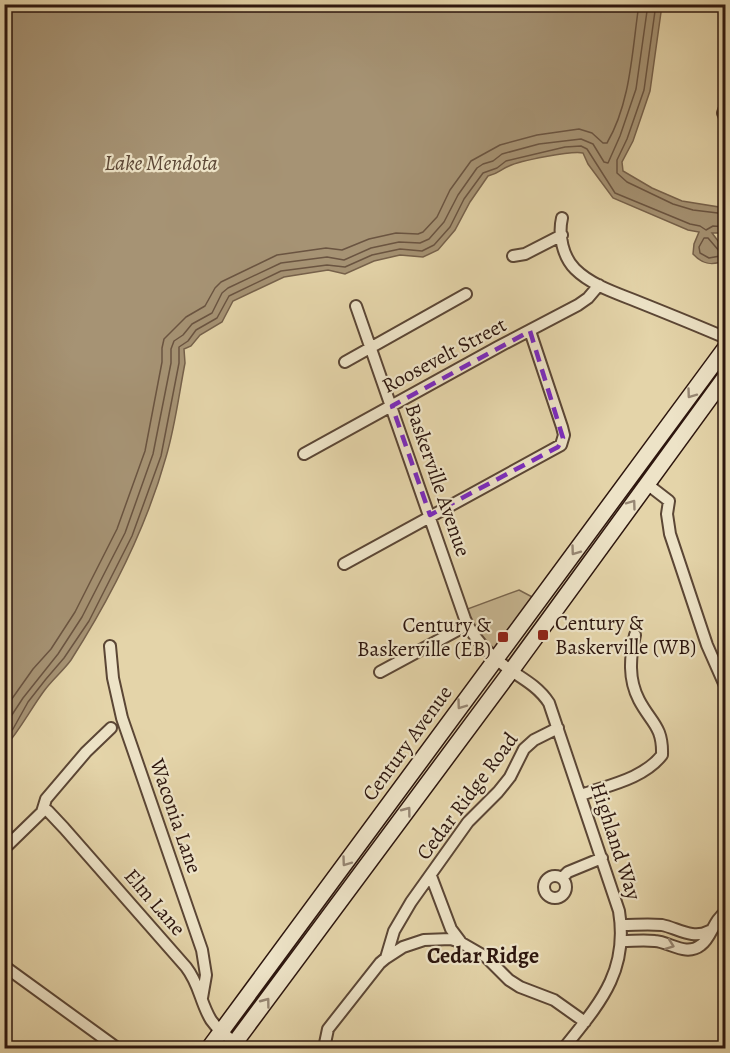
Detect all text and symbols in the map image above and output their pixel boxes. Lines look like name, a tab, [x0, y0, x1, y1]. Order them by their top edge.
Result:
water label: Lake Mendota	[104, 148, 218, 178]
street label: Roosevelt Street	[377, 310, 511, 400]
one-way arrow	[687, 388, 698, 399]
street label: Baskerville Avenue	[399, 400, 477, 560]
one-way arrow	[625, 500, 636, 511]
one-way arrow	[571, 545, 582, 556]
place label: Century & Baskerville (WB)	[555, 609, 696, 661]
place label: Century & Baskerville (EB)	[357, 611, 491, 663]
marker: Century & Baskerville (WB)	[536, 628, 550, 642]
marker: Century & Baskerville (EB)	[496, 630, 510, 644]
street label: Century Avenue	[356, 680, 458, 806]
one-way arrow	[457, 698, 468, 709]
street label: Cedar Ridge Road	[410, 726, 525, 866]
street label: Waconia Lane	[143, 754, 209, 877]
street label: Highland Way	[584, 779, 648, 904]
one-way arrow	[400, 807, 411, 818]
one-way arrow	[342, 856, 353, 867]
street label: Elm Lane	[118, 862, 192, 942]
one-way arrow	[664, 937, 675, 950]
district label: Cedar Ridge	[427, 941, 539, 971]
one-way arrow	[259, 997, 270, 1008]

